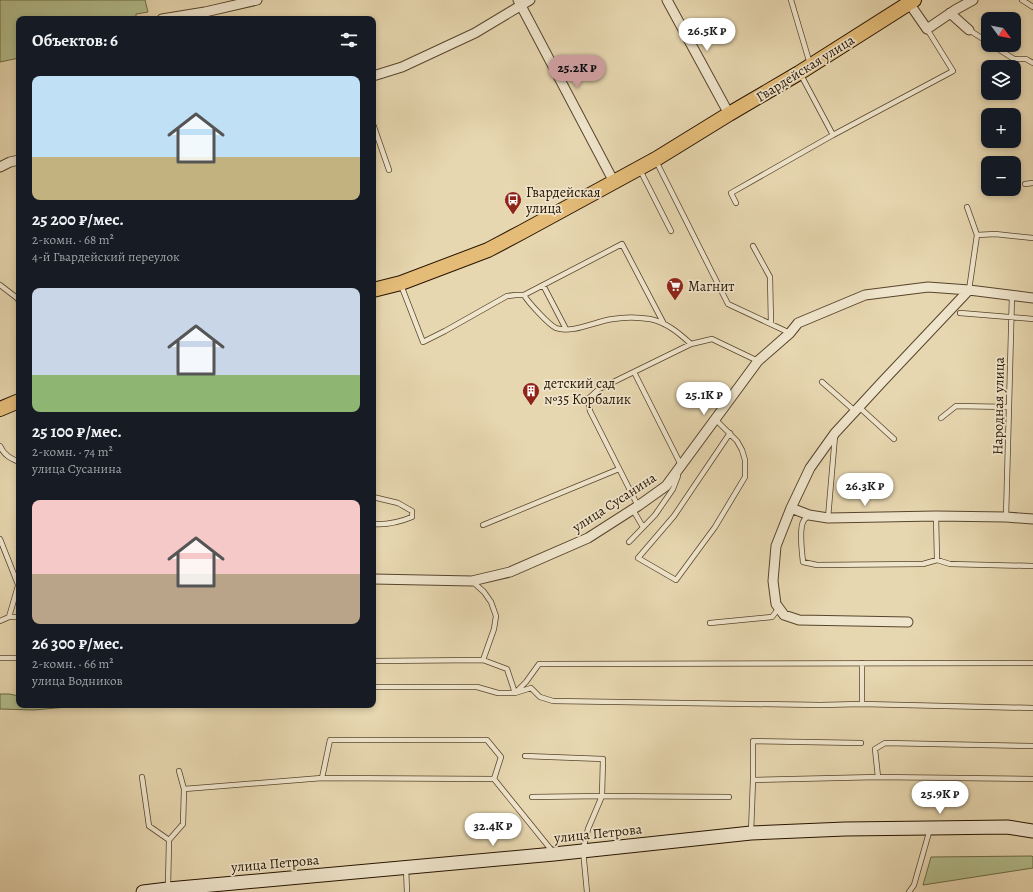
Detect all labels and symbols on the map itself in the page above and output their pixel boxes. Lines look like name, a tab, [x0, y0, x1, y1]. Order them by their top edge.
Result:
north arrow	[981, 12, 1021, 52]
pin: 26.5K ₽	[670, 18, 744, 52]
street label: Гвардейская улица	[752, 30, 859, 106]
pin: 25.2K ₽	[540, 55, 614, 89]
place label: Гвардейская улица	[525, 183, 601, 218]
bus stop icon: Гвардейская улица	[503, 190, 523, 215]
supermarket icon: Магнит	[665, 276, 685, 301]
place label: Магнит	[688, 277, 735, 296]
street label: Народная улица	[988, 356, 1009, 455]
place label: детский сад №35 Корбалик	[543, 374, 631, 409]
building icon: детский сад №35 Корбалик	[521, 381, 541, 406]
pin: 25.1K ₽	[667, 382, 741, 416]
street label: улица Сусанина	[568, 468, 660, 537]
pin: 26.3K ₽	[828, 473, 902, 507]
pin: 25.9K ₽	[903, 781, 977, 815]
pin: 32.4K ₽	[456, 813, 530, 847]
street label: улица Петрова	[552, 819, 644, 848]
street label: улица Петрова	[229, 850, 320, 877]

